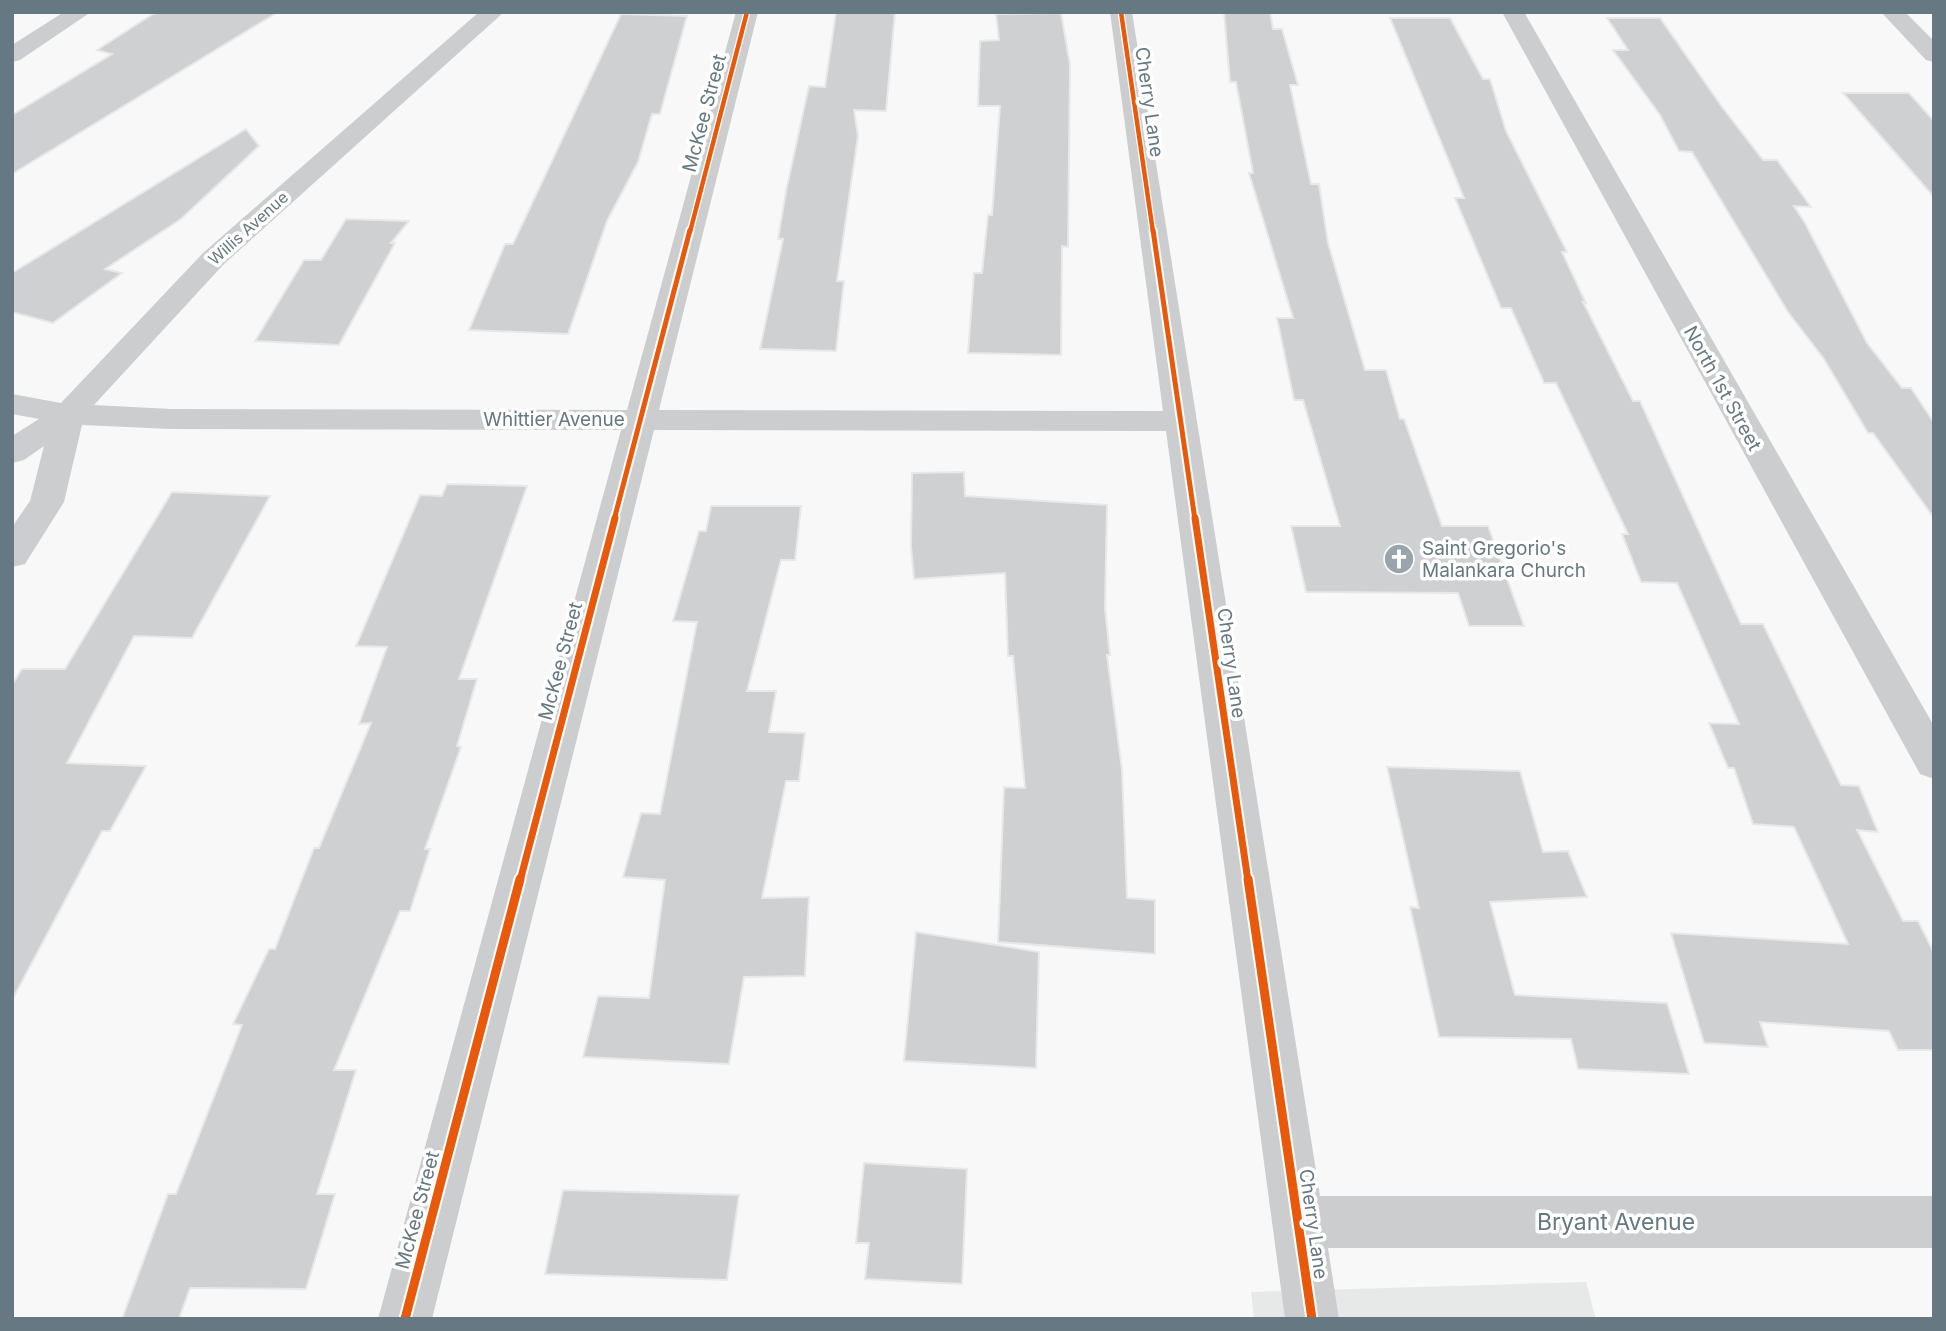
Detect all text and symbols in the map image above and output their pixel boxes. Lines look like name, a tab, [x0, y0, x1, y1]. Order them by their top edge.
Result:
street label: Cherry Lane	[1130, 46, 1169, 159]
street label: McKee Street	[678, 52, 731, 175]
street label: Willis Avenue	[204, 187, 292, 269]
street label: North 1st Street	[1679, 322, 1766, 455]
street label: Whittier Avenue	[483, 408, 625, 431]
place label: Saint Gregorio's Malankara Church	[1422, 537, 1586, 582]
church icon: Saint Gregorio's Malankara Church	[1382, 542, 1416, 576]
street label: McKee Street	[534, 600, 587, 723]
street label: Cherry Lane	[1212, 607, 1251, 720]
street label: McKee Street	[391, 1149, 444, 1272]
street label: Cherry Lane	[1294, 1168, 1333, 1281]
street label: Bryant Avenue	[1537, 1208, 1695, 1236]

